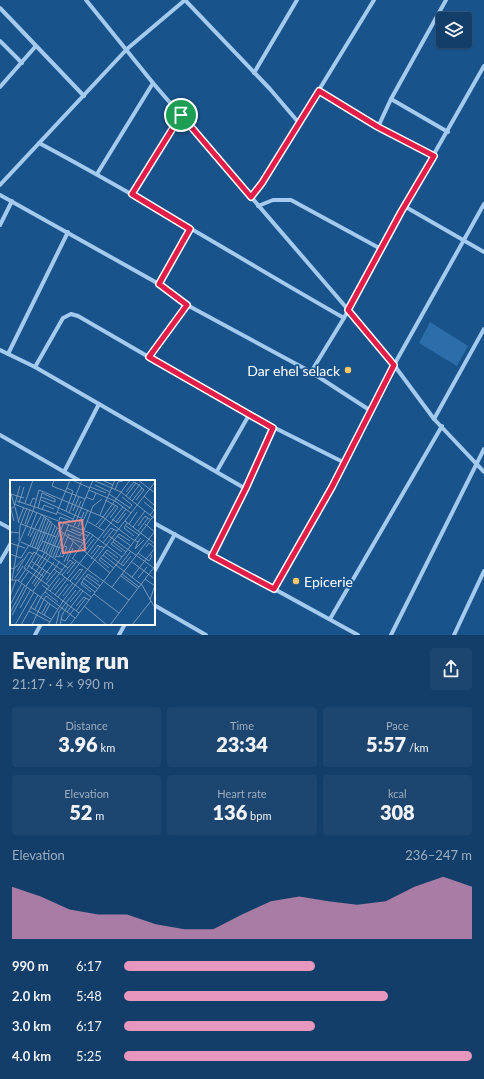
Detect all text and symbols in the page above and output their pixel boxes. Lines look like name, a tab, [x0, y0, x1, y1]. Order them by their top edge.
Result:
map controls	[436, 12, 472, 48]
button: layers	[436, 12, 472, 48]
pin	[164, 98, 198, 132]
icon: arrive	[170, 104, 192, 126]
place label: Dar ehel selack	[247, 362, 341, 379]
marker: Dar ehel selack	[343, 365, 353, 375]
inset map	[10, 480, 155, 625]
place label: Epicerie	[304, 573, 353, 590]
marker: Epicerie	[291, 576, 301, 586]
text: Evening run	[12, 647, 129, 674]
button: share	[430, 648, 472, 690]
text: 21:17 · 4 × 990 m	[12, 676, 114, 692]
text: Distance	[66, 719, 108, 732]
text: Time	[230, 719, 254, 732]
text: Pace	[386, 719, 409, 732]
text: 3.96	[58, 732, 98, 756]
text: 23:34	[216, 732, 268, 756]
text: 5:57	[366, 732, 406, 756]
text: km	[98, 741, 115, 754]
text: /km	[406, 741, 429, 754]
text: Elevation	[64, 787, 109, 800]
text: Heart rate	[217, 787, 267, 800]
text: kcal	[388, 787, 407, 800]
text: 52	[69, 800, 92, 824]
text: 136	[212, 800, 247, 824]
text: 308	[380, 800, 415, 824]
text: m	[92, 809, 104, 822]
text: bpm	[247, 809, 272, 822]
text: Elevation	[12, 847, 65, 863]
text: 236–247 m	[405, 847, 472, 863]
text: 990 m	[12, 958, 49, 974]
text: 6:17	[76, 958, 102, 974]
text: 2.0 km	[12, 988, 51, 1004]
text: 5:48	[76, 988, 102, 1004]
text: 3.0 km	[12, 1018, 51, 1034]
text: 6:17	[76, 1018, 102, 1034]
text: 4.0 km	[12, 1048, 51, 1064]
text: 5:25	[76, 1048, 102, 1064]

